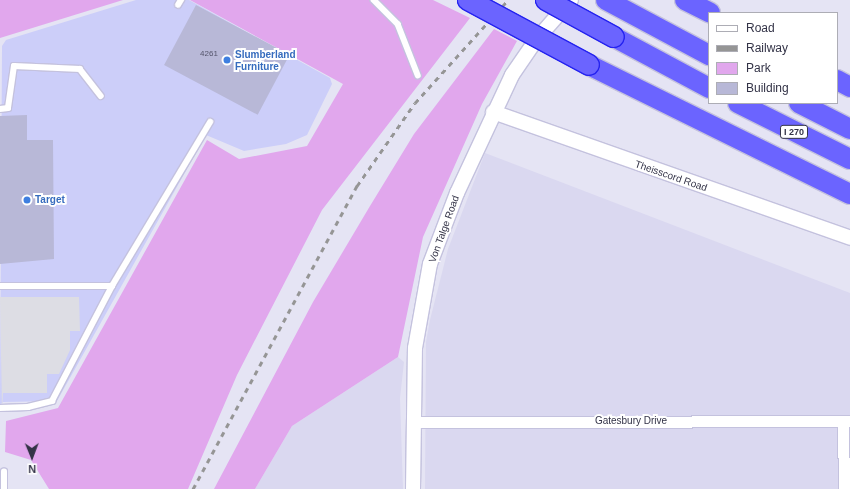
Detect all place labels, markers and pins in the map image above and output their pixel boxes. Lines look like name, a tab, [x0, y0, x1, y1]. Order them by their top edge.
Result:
place label: Slumberland Furniture	[235, 48, 296, 72]
marker: Slumberland Furniture	[222, 55, 232, 65]
place label: Target	[35, 194, 65, 206]
marker: Target	[22, 195, 32, 205]

